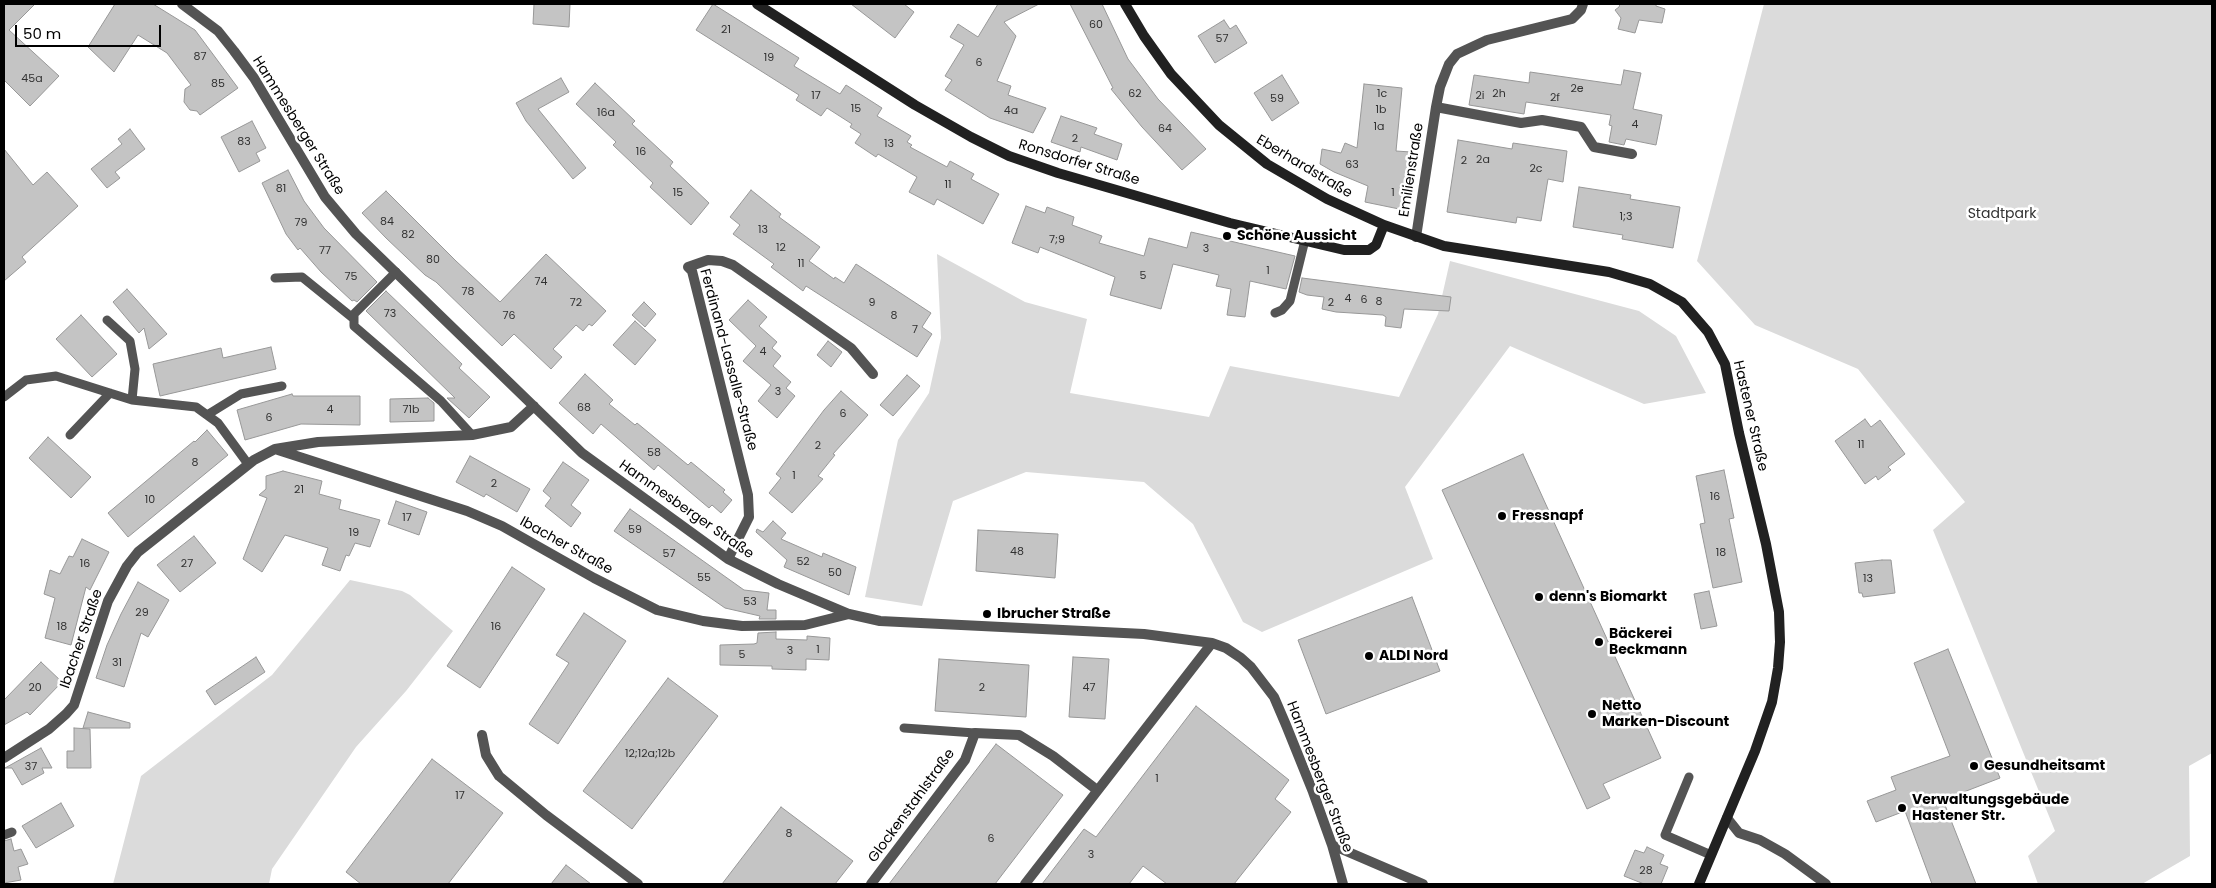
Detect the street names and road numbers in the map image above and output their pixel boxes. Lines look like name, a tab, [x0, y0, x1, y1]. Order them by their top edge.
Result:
street label: Hammesberger Straße	[248, 53, 348, 199]
street label: Emilienstraße	[1396, 122, 1428, 218]
street label: Eberhardstraße	[1253, 132, 1355, 202]
street label: Ronsdorfer Straße	[1016, 137, 1142, 189]
street label: Ferdinand-Lassalle-Straße	[696, 267, 760, 453]
street label: Hastener Straße	[1729, 359, 1771, 473]
street label: Hammesberger Straße	[615, 457, 757, 563]
street label: Ibacher Straße	[517, 514, 615, 578]
street label: Ibacher Straße	[57, 587, 107, 691]
street label: Hammesberger Straße	[1282, 699, 1356, 855]
street label: Glockenstahlstraße	[865, 746, 959, 866]

